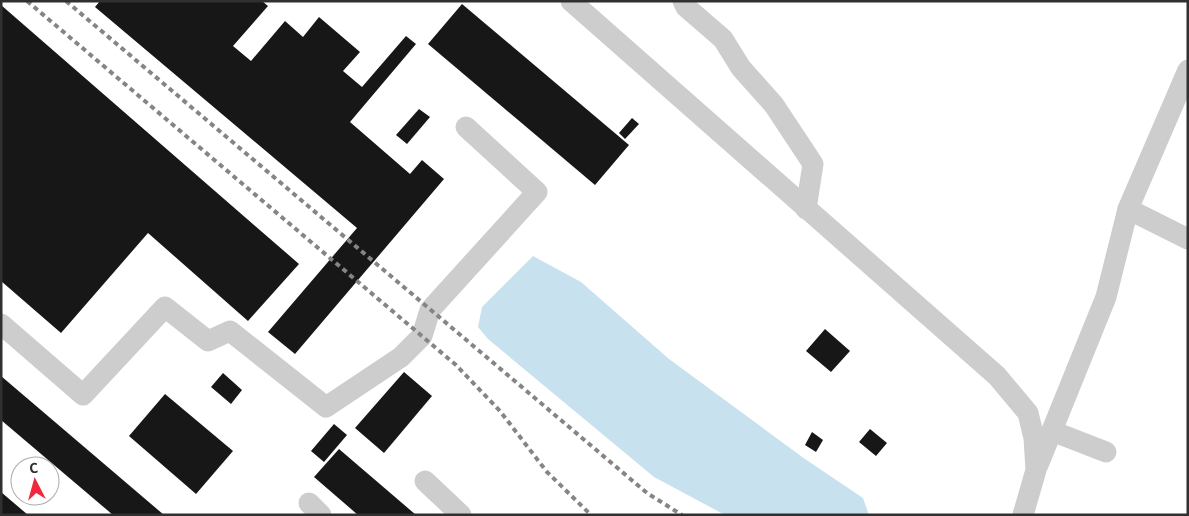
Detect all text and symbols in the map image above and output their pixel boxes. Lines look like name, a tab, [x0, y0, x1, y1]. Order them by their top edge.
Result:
north arrow	[10, 456, 60, 506]
text: С	[28, 458, 39, 477]

